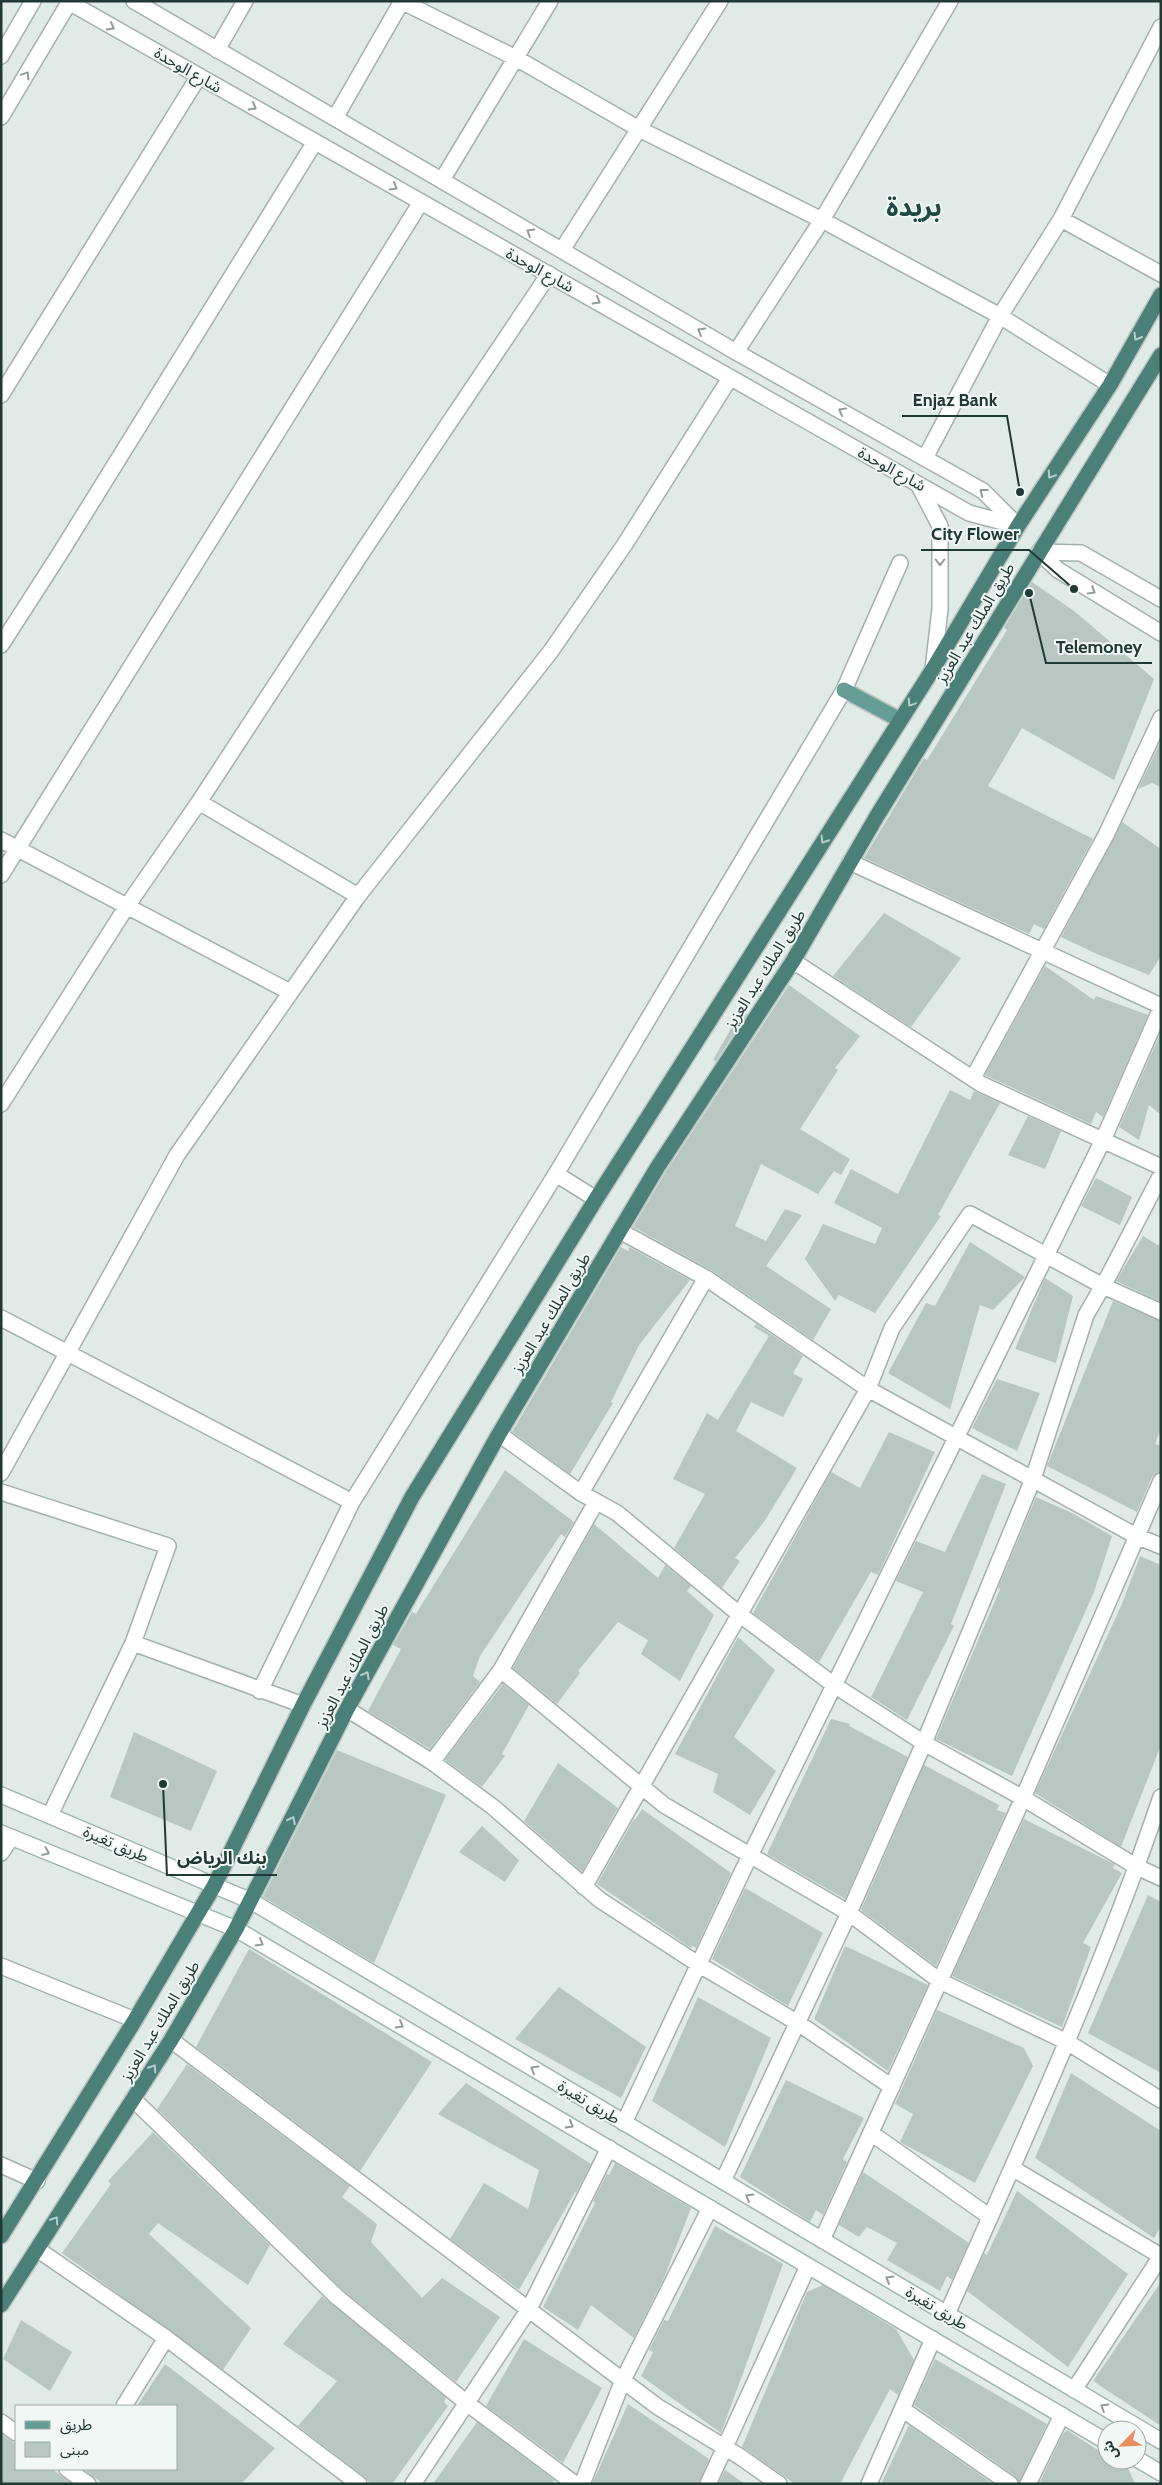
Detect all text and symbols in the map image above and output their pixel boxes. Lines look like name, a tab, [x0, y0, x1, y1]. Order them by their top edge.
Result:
one-way arrow	[106, 20, 115, 30]
street label: شارع الوحدة	[149, 43, 225, 100]
one-way arrow	[20, 71, 30, 80]
one-way arrow	[247, 101, 256, 111]
one-way arrow	[389, 181, 398, 191]
district label: بريدة	[886, 191, 942, 223]
one-way arrow	[527, 228, 536, 238]
street label: شارع الوحدة	[501, 244, 577, 299]
one-way arrow	[591, 295, 600, 305]
one-way arrow	[697, 327, 706, 337]
one-way arrow	[1133, 332, 1143, 341]
callout: Enjaz Bank	[902, 383, 1007, 416]
text: Enjaz Bank	[913, 389, 998, 411]
one-way arrow	[838, 408, 847, 418]
street label: شارع الوحدة	[853, 443, 929, 498]
one-way arrow	[1048, 469, 1057, 479]
one-way arrow	[980, 490, 989, 498]
callout: City Flower	[921, 517, 1029, 550]
text: City Flower	[931, 523, 1019, 545]
one-way arrow	[935, 558, 945, 566]
street label: طريق الملك عبد العزيز	[931, 559, 1019, 688]
one-way arrow	[1087, 585, 1096, 594]
callout: Telemoney	[1046, 630, 1152, 663]
text: Telemoney	[1056, 636, 1143, 658]
one-way arrow	[908, 697, 917, 707]
one-way arrow	[821, 834, 830, 844]
street label: طريق الملك عبد العزيز	[720, 906, 810, 1034]
street label: طريق الملك عبد العزيز	[507, 1249, 595, 1378]
street label: طريق الملك عبد العزيز	[311, 1601, 394, 1732]
one-way arrow	[360, 1672, 370, 1681]
one-way arrow	[286, 1816, 296, 1825]
street label: طريق تغيرة	[80, 1822, 152, 1867]
callout: بنك الرياض	[167, 1842, 277, 1875]
one-way arrow	[41, 1846, 50, 1857]
text: بنك الرياض	[177, 1847, 267, 1869]
one-way arrow	[255, 1937, 264, 1947]
street label: طريق الملك عبد العزيز	[116, 1957, 204, 2086]
one-way arrow	[395, 2019, 404, 2029]
one-way arrow	[147, 2065, 156, 2074]
one-way arrow	[530, 2066, 539, 2076]
street label: طريق تغيرة	[554, 2076, 624, 2129]
one-way arrow	[565, 2119, 574, 2129]
one-way arrow	[745, 2193, 754, 2203]
one-way arrow	[49, 2216, 59, 2225]
one-way arrow	[885, 2276, 894, 2286]
street label: طريق تغيرة	[902, 2282, 972, 2335]
one-way arrow	[1100, 2403, 1109, 2413]
legend	[15, 2405, 178, 2470]
text: طريق	[60, 2416, 92, 2435]
north arrow	[1097, 2420, 1147, 2470]
text: ش	[1098, 2438, 1122, 2463]
text: مبنى	[60, 2441, 89, 2459]

